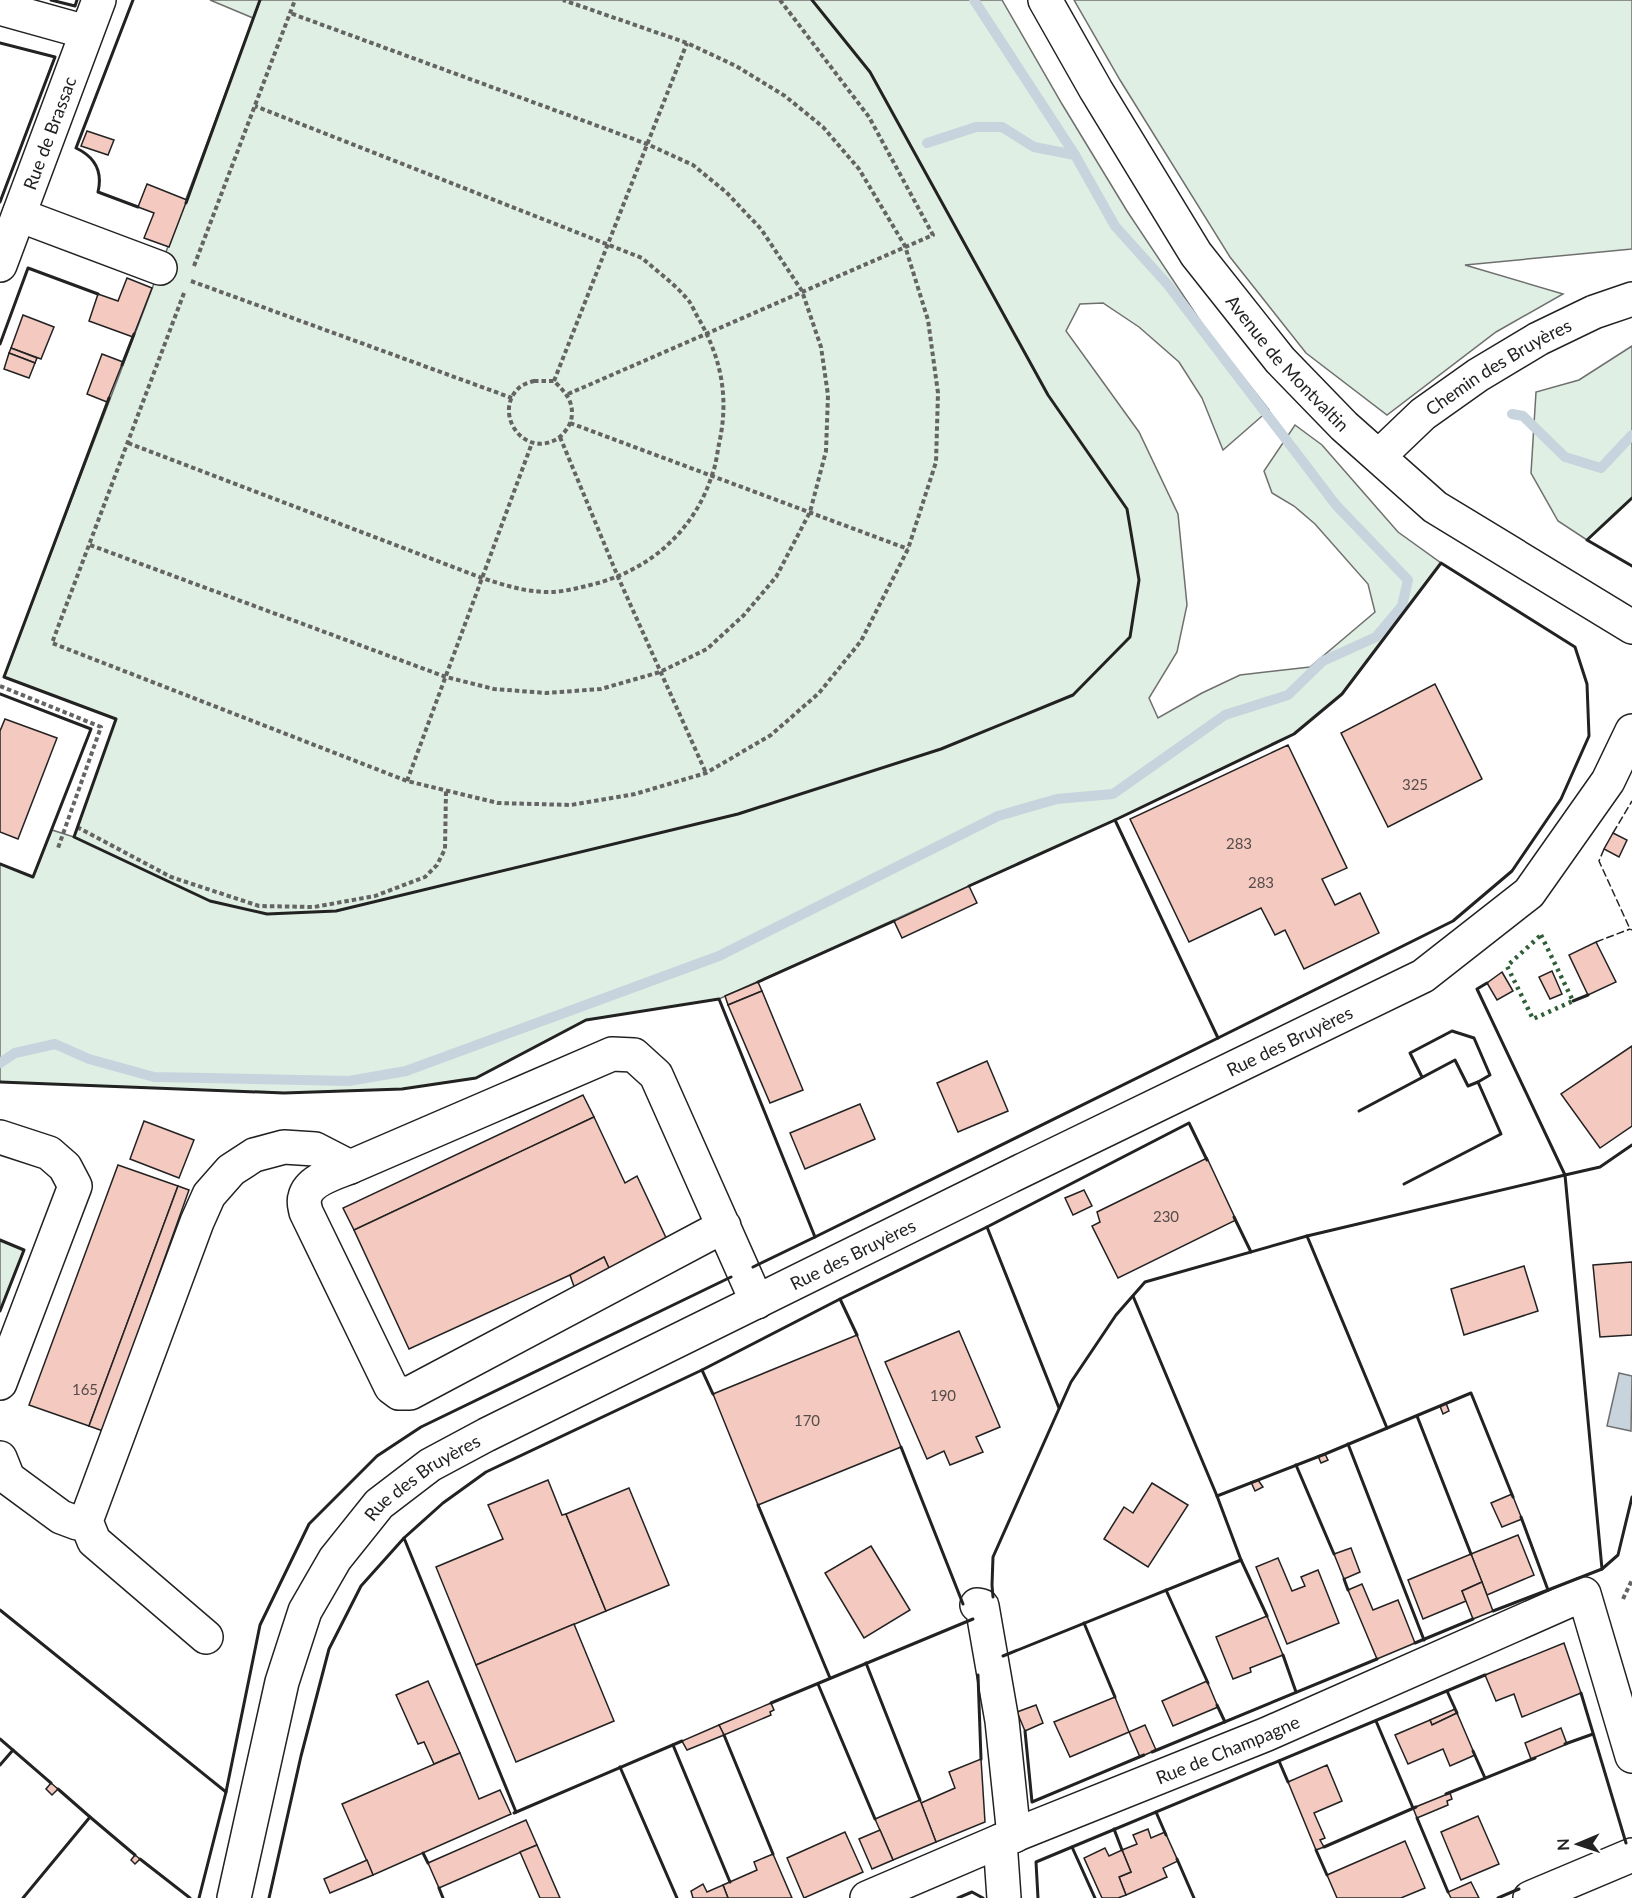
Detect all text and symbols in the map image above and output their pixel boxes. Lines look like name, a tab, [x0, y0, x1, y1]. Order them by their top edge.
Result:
street label: Rue de Brassac	[18, 73, 81, 193]
street label: Avenue de Montvaltin	[1222, 290, 1354, 436]
street label: Chemin des Bruyères	[1421, 314, 1575, 420]
house number: 325	[1402, 775, 1428, 793]
house number: 283	[1226, 834, 1252, 852]
house number: 283	[1248, 873, 1274, 891]
street label: Rue des Bruyères	[1223, 1001, 1356, 1081]
house number: 230	[1153, 1207, 1179, 1225]
street label: Rue des Bruyères	[786, 1214, 919, 1294]
house number: 165	[72, 1380, 98, 1398]
house number: 190	[930, 1386, 956, 1404]
house number: 170	[794, 1411, 820, 1429]
street label: Rue des Bruyères	[359, 1429, 484, 1525]
street label: Rue de Champagne	[1153, 1710, 1303, 1788]
north arrow	[1548, 1814, 1608, 1874]
text: N	[1553, 1838, 1572, 1851]

